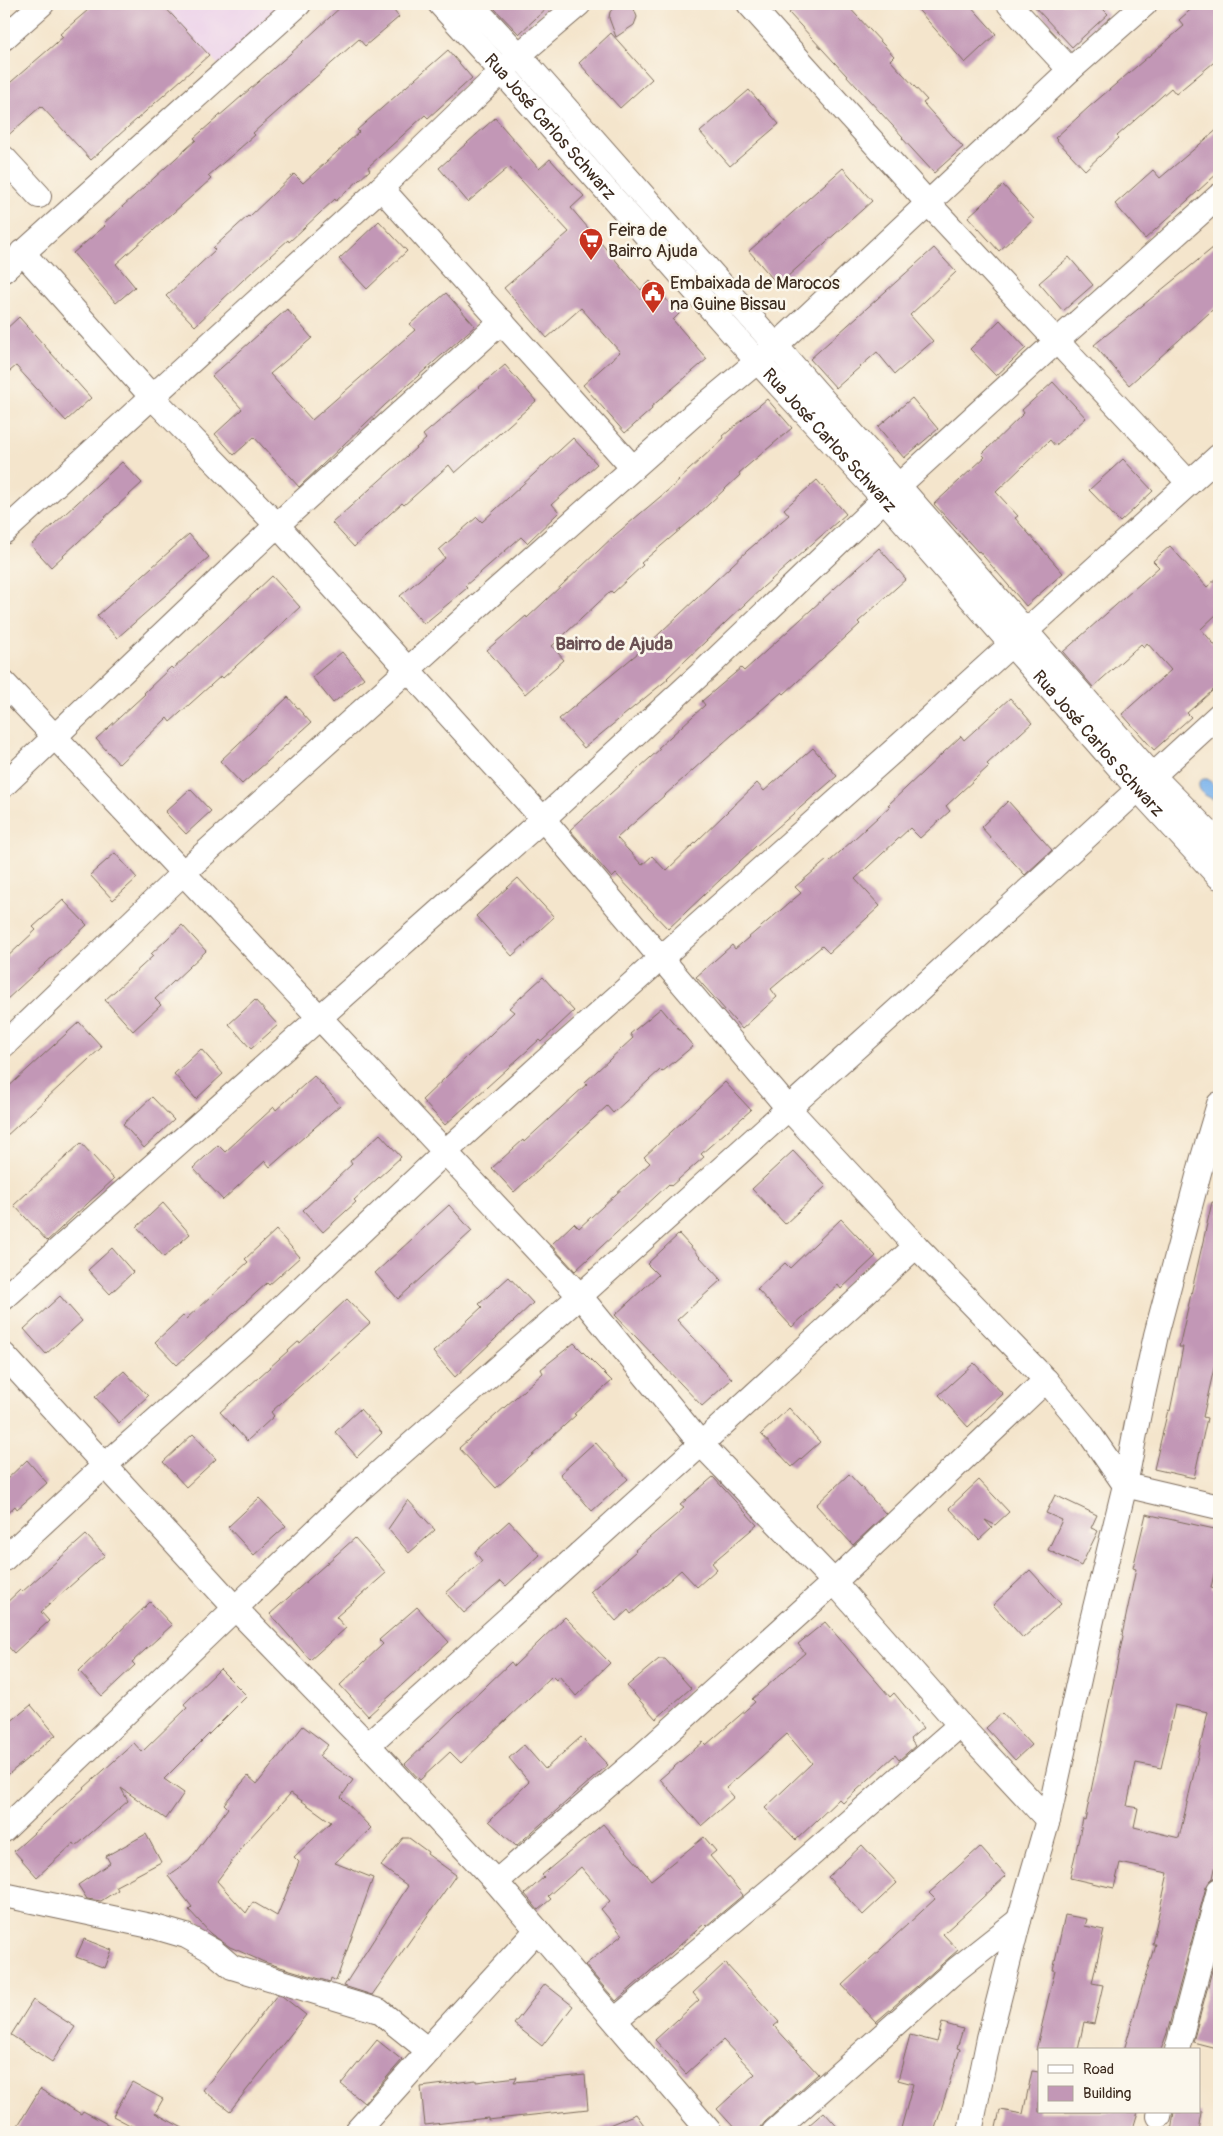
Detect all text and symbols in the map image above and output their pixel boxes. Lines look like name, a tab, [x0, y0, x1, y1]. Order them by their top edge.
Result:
street label: Rua José Carlos Schwarz	[479, 49, 621, 205]
place label: Feira de Bairro Ajuda	[608, 219, 698, 263]
supermarket icon: Feira de Bairro Ajuda	[578, 227, 604, 261]
place label: Embaixada de Marocos na Guine Bissau	[670, 272, 840, 316]
public building icon: Embaixada de Marocos na Guine Bissau	[640, 280, 666, 314]
street label: Rua José Carlos Schwarz	[757, 364, 901, 517]
district label: Bairro de Ajuda	[555, 632, 673, 656]
street label: Rua José Carlos Schwarz	[1027, 666, 1169, 822]
legend	[1038, 2048, 1200, 2114]
text: Road	[1083, 2060, 1114, 2079]
text: Building	[1083, 2084, 1131, 2103]

